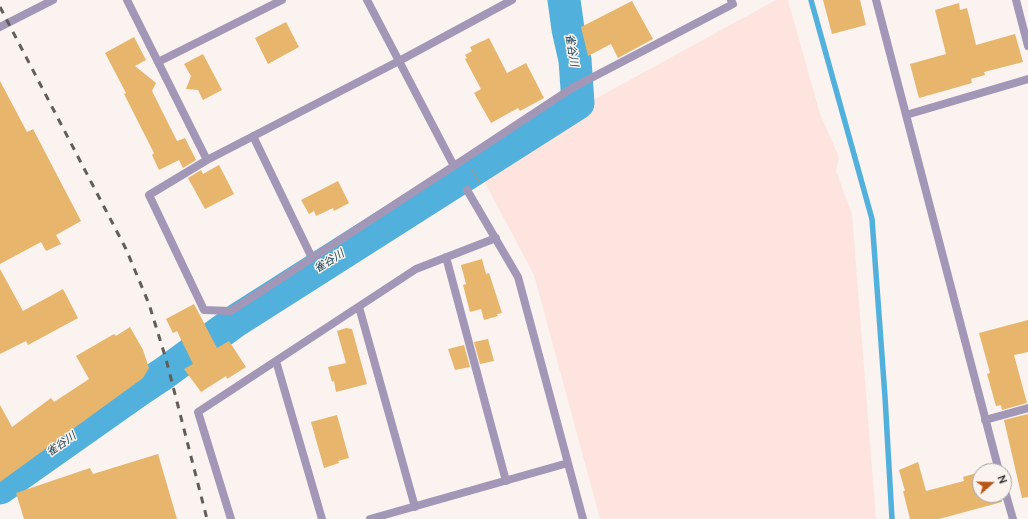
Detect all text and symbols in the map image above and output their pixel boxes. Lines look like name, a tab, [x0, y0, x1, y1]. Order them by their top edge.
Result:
water label: 雀谷川	[563, 33, 581, 67]
water label: 雀谷川	[312, 247, 346, 275]
water label: 雀谷川	[44, 429, 78, 459]
north arrow	[972, 463, 1012, 503]
text: N	[995, 473, 1009, 485]

